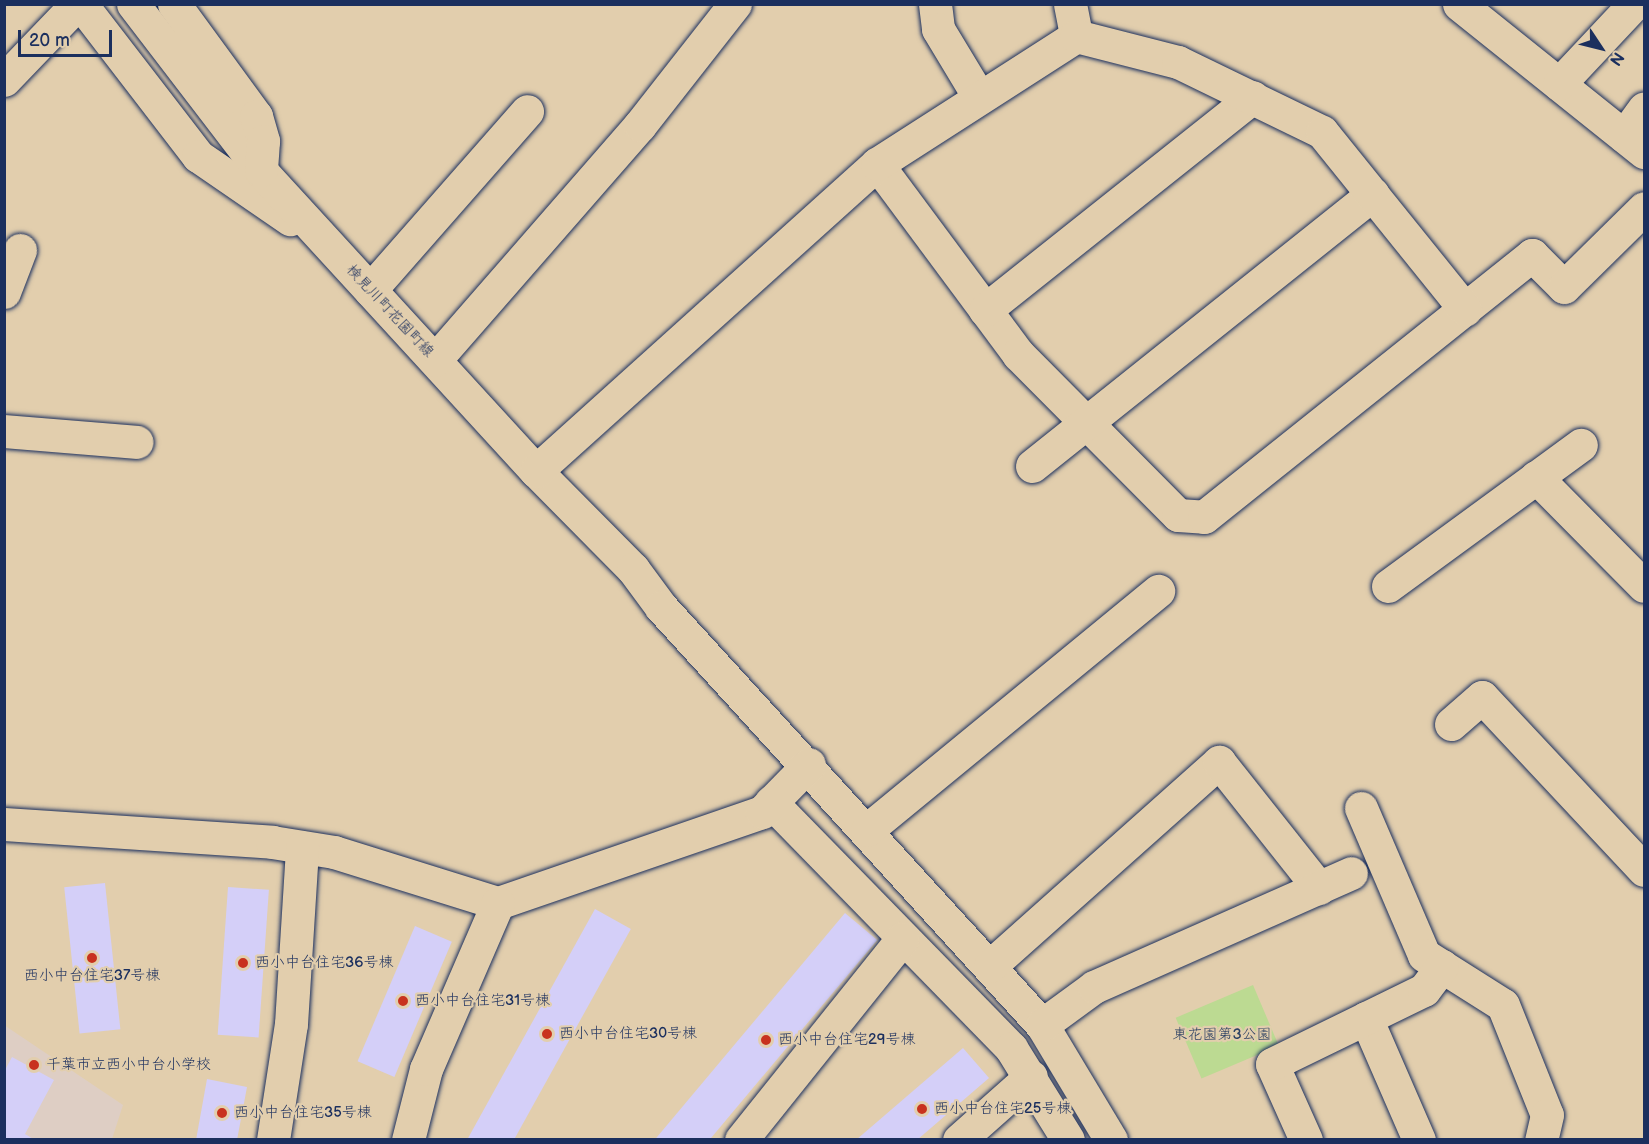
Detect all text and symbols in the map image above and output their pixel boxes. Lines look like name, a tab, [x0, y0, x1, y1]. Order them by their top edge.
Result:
scale bar	[21, 18, 116, 56]
north arrow	[1571, 18, 1631, 78]
text: 20 m	[29, 30, 70, 51]
text: N	[1605, 48, 1627, 69]
street label: 検見川町花園町線	[342, 261, 438, 361]
marker: 西小中台住宅37号棟	[85, 951, 99, 965]
place label: 西小中台住宅36号棟	[255, 954, 393, 972]
marker: 西小中台住宅36号棟	[236, 956, 250, 970]
place label: 西小中台住宅37号棟	[24, 967, 160, 985]
place label: 西小中台住宅31号棟	[415, 992, 550, 1010]
marker: 西小中台住宅31号棟	[396, 994, 410, 1008]
place label: 西小中台住宅30号棟	[559, 1025, 697, 1043]
park label: 東花園第3公園	[1172, 1026, 1272, 1044]
marker: 西小中台住宅30号棟	[540, 1027, 554, 1041]
place label: 西小中台住宅29号棟	[778, 1031, 916, 1049]
marker: 西小中台住宅29号棟	[759, 1033, 773, 1047]
place label: 千葉市立西小中台小学校	[46, 1056, 211, 1074]
marker: 千葉市立西小中台小学校	[27, 1058, 41, 1072]
place label: 西小中台住宅25号棟	[934, 1100, 1071, 1118]
marker: 西小中台住宅25号棟	[915, 1102, 929, 1116]
place label: 西小中台住宅35号棟	[234, 1104, 372, 1122]
marker: 西小中台住宅35号棟	[215, 1106, 229, 1120]

